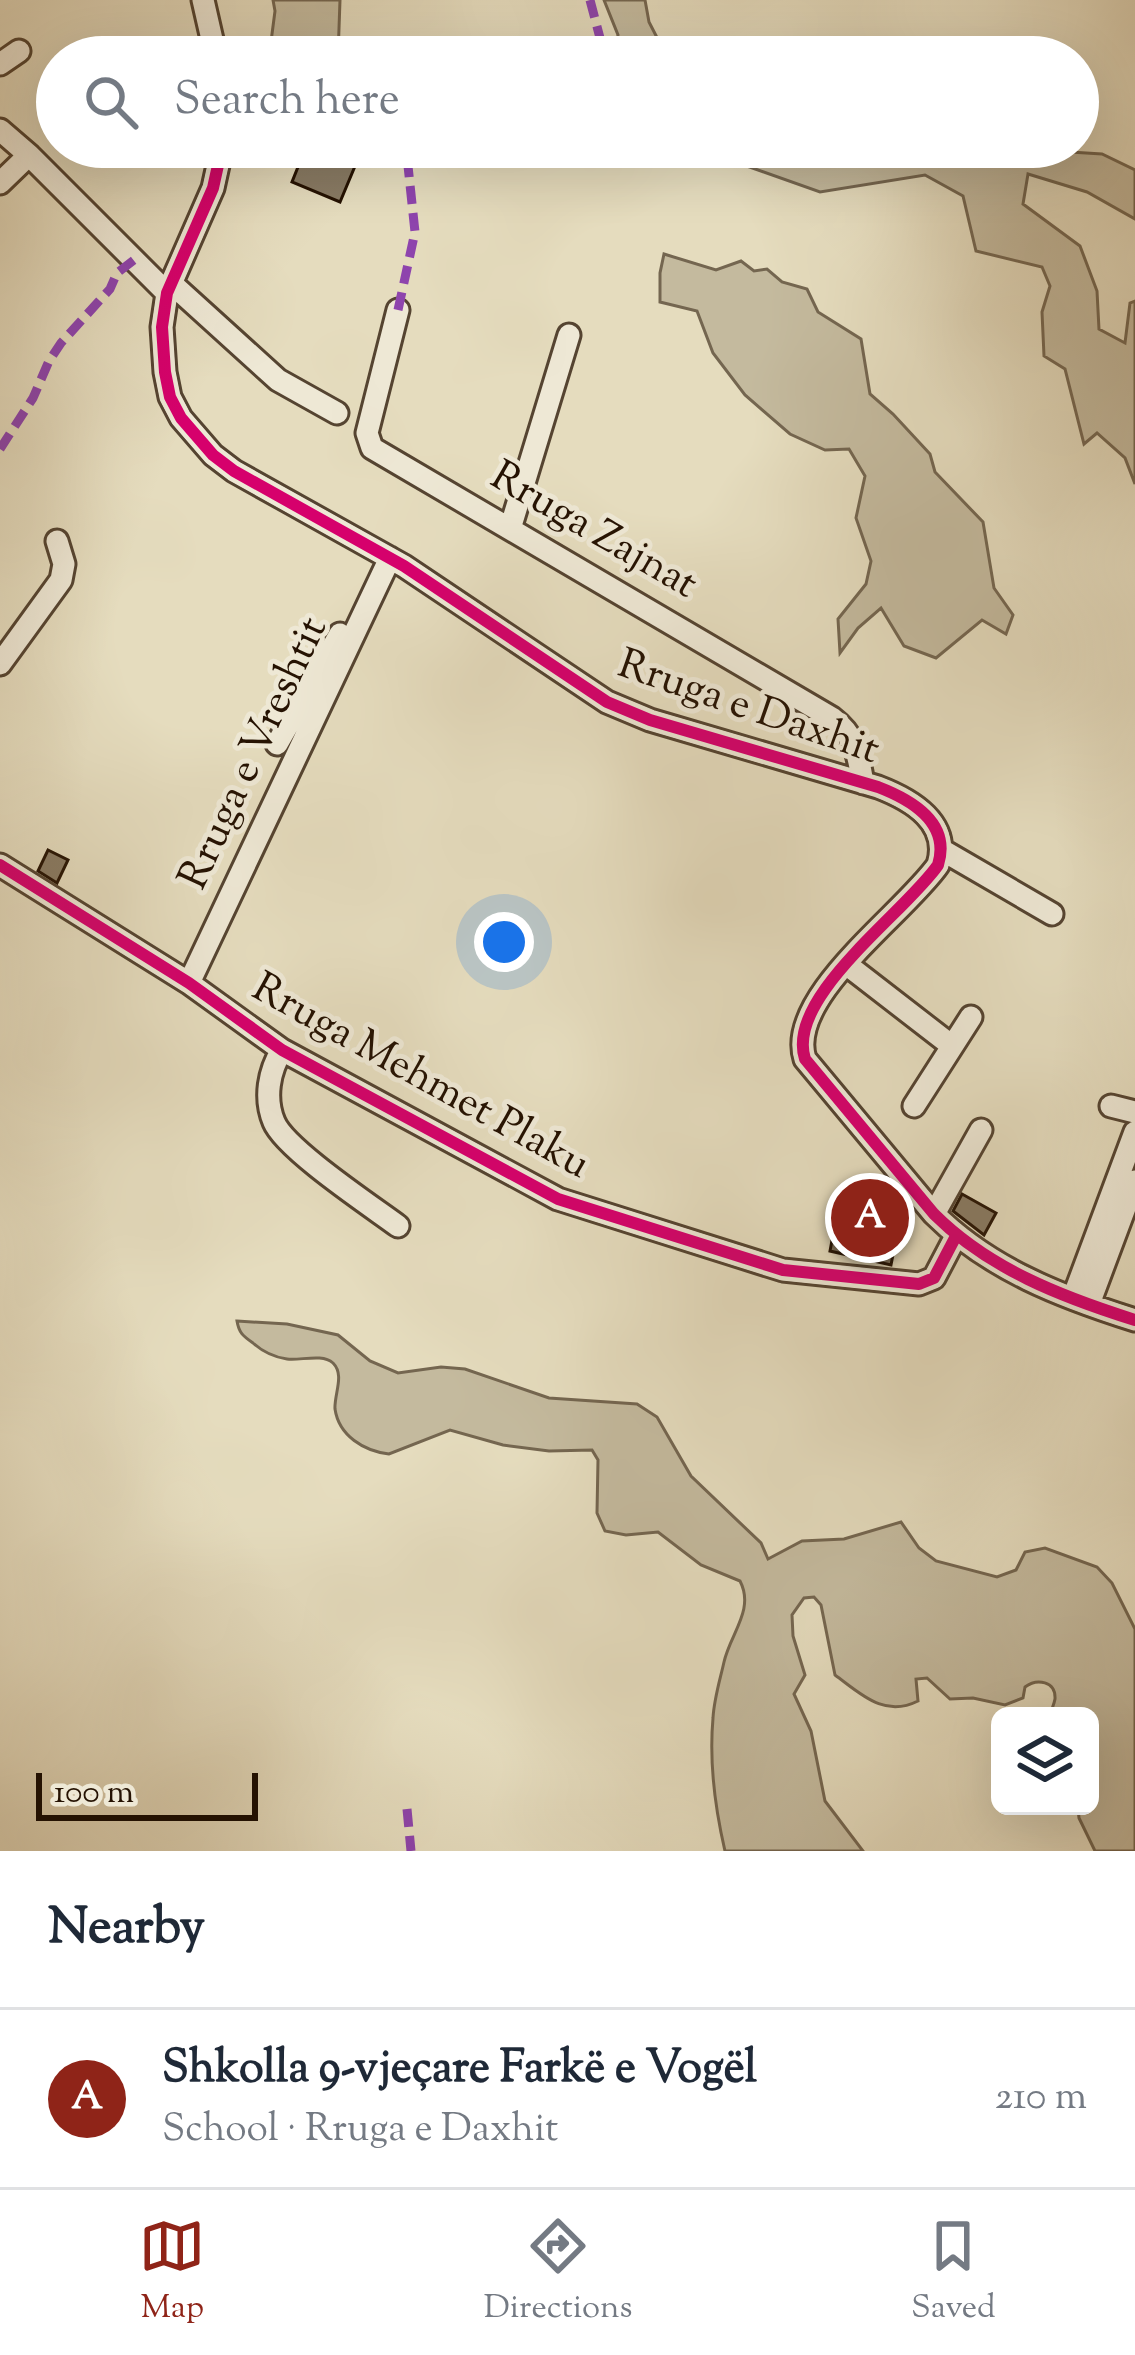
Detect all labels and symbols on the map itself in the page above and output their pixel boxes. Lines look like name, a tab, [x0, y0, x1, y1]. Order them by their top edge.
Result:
street label: Rruga Zajnat	[478, 448, 708, 616]
street label: Rruga e Vreshtit	[166, 608, 344, 900]
street label: Rruga e Daxhit	[609, 636, 887, 782]
your location	[474, 912, 534, 972]
street label: Rruga Mehmet Plaku	[240, 960, 600, 1196]
pin: A	[831, 1173, 909, 1263]
scale bar	[36, 1767, 258, 1820]

